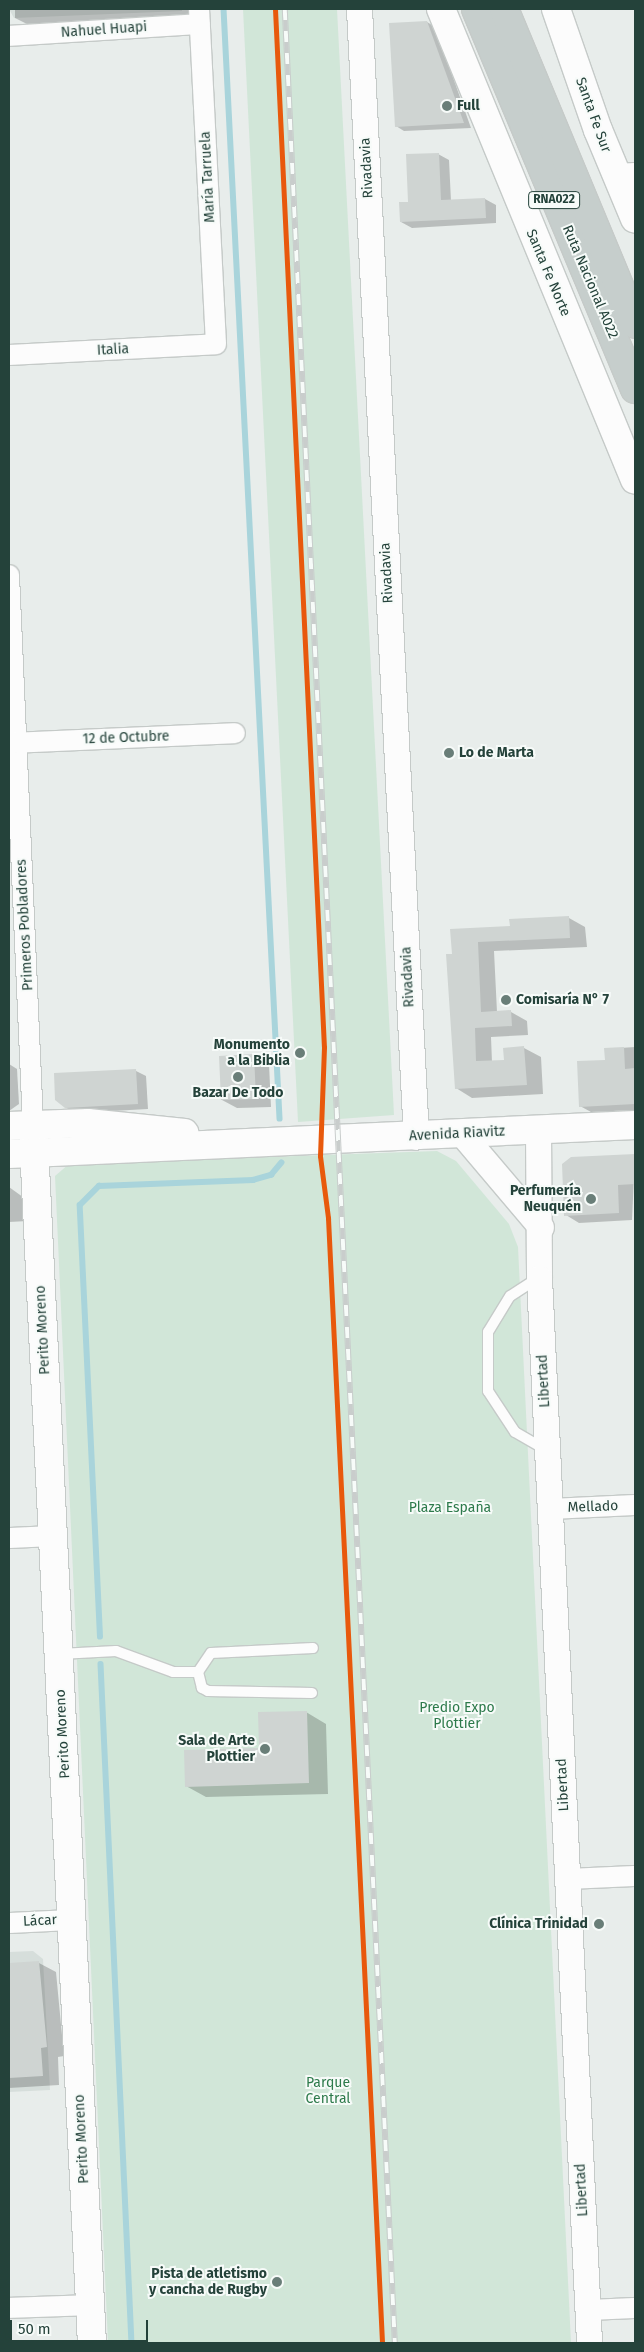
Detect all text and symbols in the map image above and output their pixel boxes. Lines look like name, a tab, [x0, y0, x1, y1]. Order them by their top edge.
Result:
street label: Nahuel Huapi	[60, 19, 148, 41]
street label: Santa Fe Sur	[572, 75, 614, 155]
place label: Full	[457, 98, 480, 114]
marker: Full	[441, 100, 453, 112]
street label: María Tarruela	[197, 131, 219, 223]
street label: Rivadavia	[357, 137, 377, 199]
road number: RNA022	[528, 190, 580, 210]
street label: Ruta Nacional A022	[558, 223, 622, 341]
street label: Santa Fe Norte	[522, 227, 574, 319]
street label: Italia	[96, 341, 130, 359]
street label: Rivadavia	[377, 542, 397, 604]
street label: 12 de Octubre	[82, 728, 170, 748]
place label: Lo de Marta	[459, 745, 534, 761]
marker: Lo de Marta	[443, 747, 455, 759]
street label: Primeros Pobladores	[13, 859, 37, 991]
street label: Rivadavia	[398, 946, 418, 1008]
place label: Comisaría N° 7	[516, 992, 609, 1008]
marker: Comisaría N° 7	[500, 994, 512, 1006]
place label: Monumento a la Biblia	[214, 1037, 290, 1070]
marker: Monumento a la Biblia	[294, 1047, 306, 1059]
marker: Bazar De Todo	[232, 1071, 244, 1083]
place label: Bazar De Todo	[193, 1085, 283, 1101]
street label: Avenida Riavitz	[409, 1123, 505, 1145]
place label: Perfumería Neuquén	[510, 1183, 581, 1216]
marker: Perfumería Neuquén	[585, 1193, 597, 1205]
street label: Perito Moreno	[32, 1285, 54, 1375]
street label: Libertad	[534, 1354, 554, 1408]
street label: Mellado	[567, 1498, 619, 1516]
park label: Plaza España	[409, 1500, 491, 1516]
street label: Perito Moreno	[52, 1689, 74, 1779]
park label: Predio Expo Plottier	[419, 1700, 495, 1732]
place label: Sala de Arte Plottier	[178, 1733, 255, 1765]
marker: Sala de Arte Plottier	[259, 1743, 271, 1755]
street label: Libertad	[553, 1758, 573, 1812]
street label: Lácar	[23, 1912, 57, 1930]
place label: Clínica Trinidad	[489, 1916, 588, 1932]
marker: Clínica Trinidad	[592, 1917, 606, 1931]
park label: Parque Central	[306, 2075, 350, 2108]
street label: Perito Moreno	[71, 2094, 93, 2184]
street label: Libertad	[572, 2163, 592, 2217]
place label: Pista de atletismo y cancha de Rugby	[149, 2266, 267, 2298]
marker: Pista de atletismo y cancha de Rugby	[271, 2276, 283, 2288]
scale bar	[12, 2310, 150, 2342]
text: 50 m	[18, 2320, 51, 2338]

